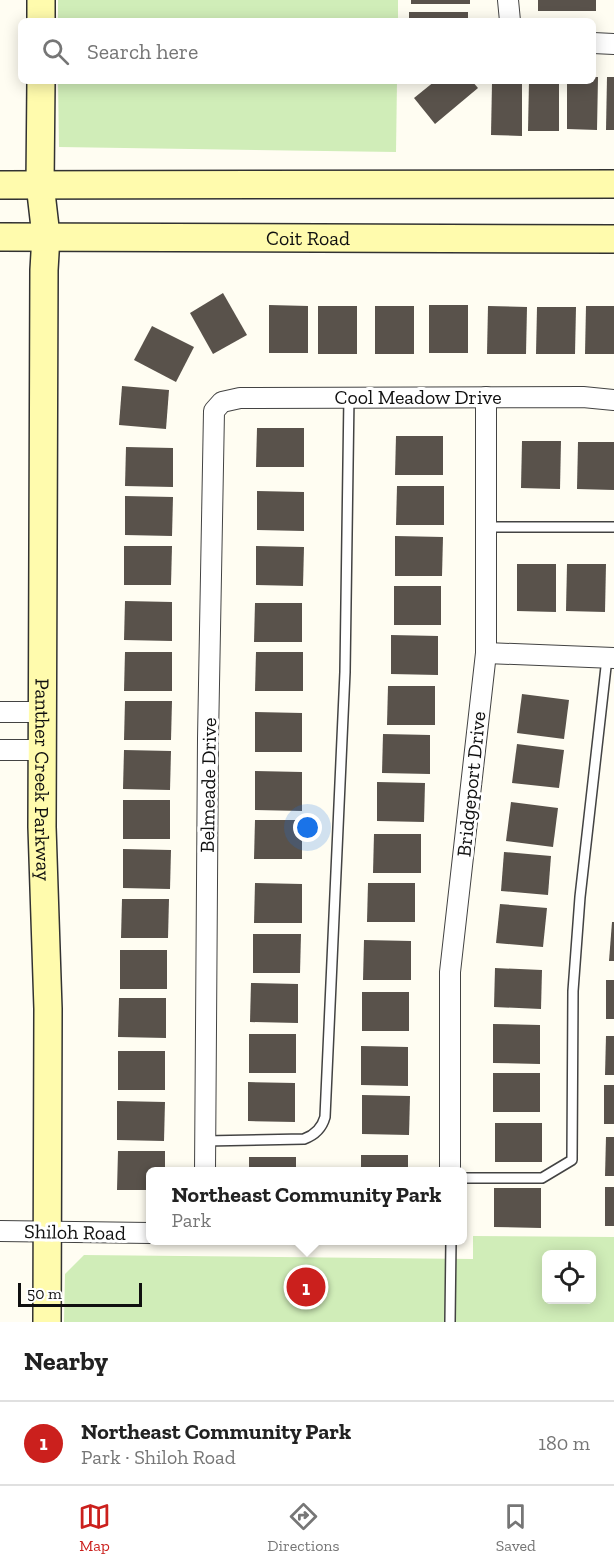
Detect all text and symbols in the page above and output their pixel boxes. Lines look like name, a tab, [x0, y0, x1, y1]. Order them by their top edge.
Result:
search box	[18, 18, 596, 84]
icon: search	[39, 35, 72, 68]
text: Search here	[87, 38, 198, 65]
street label: Coit Road	[266, 226, 350, 250]
street label: Cool Meadow Drive	[334, 385, 502, 409]
street label: Panther Creek Parkway	[30, 678, 56, 882]
street label: Bridgeport Drive	[451, 710, 491, 858]
street label: Belmeade Drive	[195, 717, 221, 853]
your location	[293, 813, 322, 842]
popup	[146, 1167, 467, 1245]
text: Northeast Community Park	[171, 1181, 442, 1208]
text: Park	[171, 1208, 211, 1232]
street label: Shiloh Road	[24, 1219, 126, 1245]
map controls	[542, 1250, 596, 1304]
button: locate	[542, 1250, 596, 1304]
pin: 1	[286, 1264, 326, 1310]
scale bar	[18, 1280, 142, 1308]
text: 50 m	[27, 1284, 62, 1303]
text: Nearby	[24, 1345, 108, 1377]
text: Northeast Community Park	[81, 1418, 351, 1445]
text: 1	[39, 1431, 48, 1455]
text: 180 m	[538, 1431, 590, 1455]
text: Park · Shiloh Road	[81, 1445, 236, 1469]
tab: Map	[78, 1500, 111, 1555]
tab: Directions	[267, 1500, 340, 1555]
tab: Saved	[496, 1500, 536, 1555]

